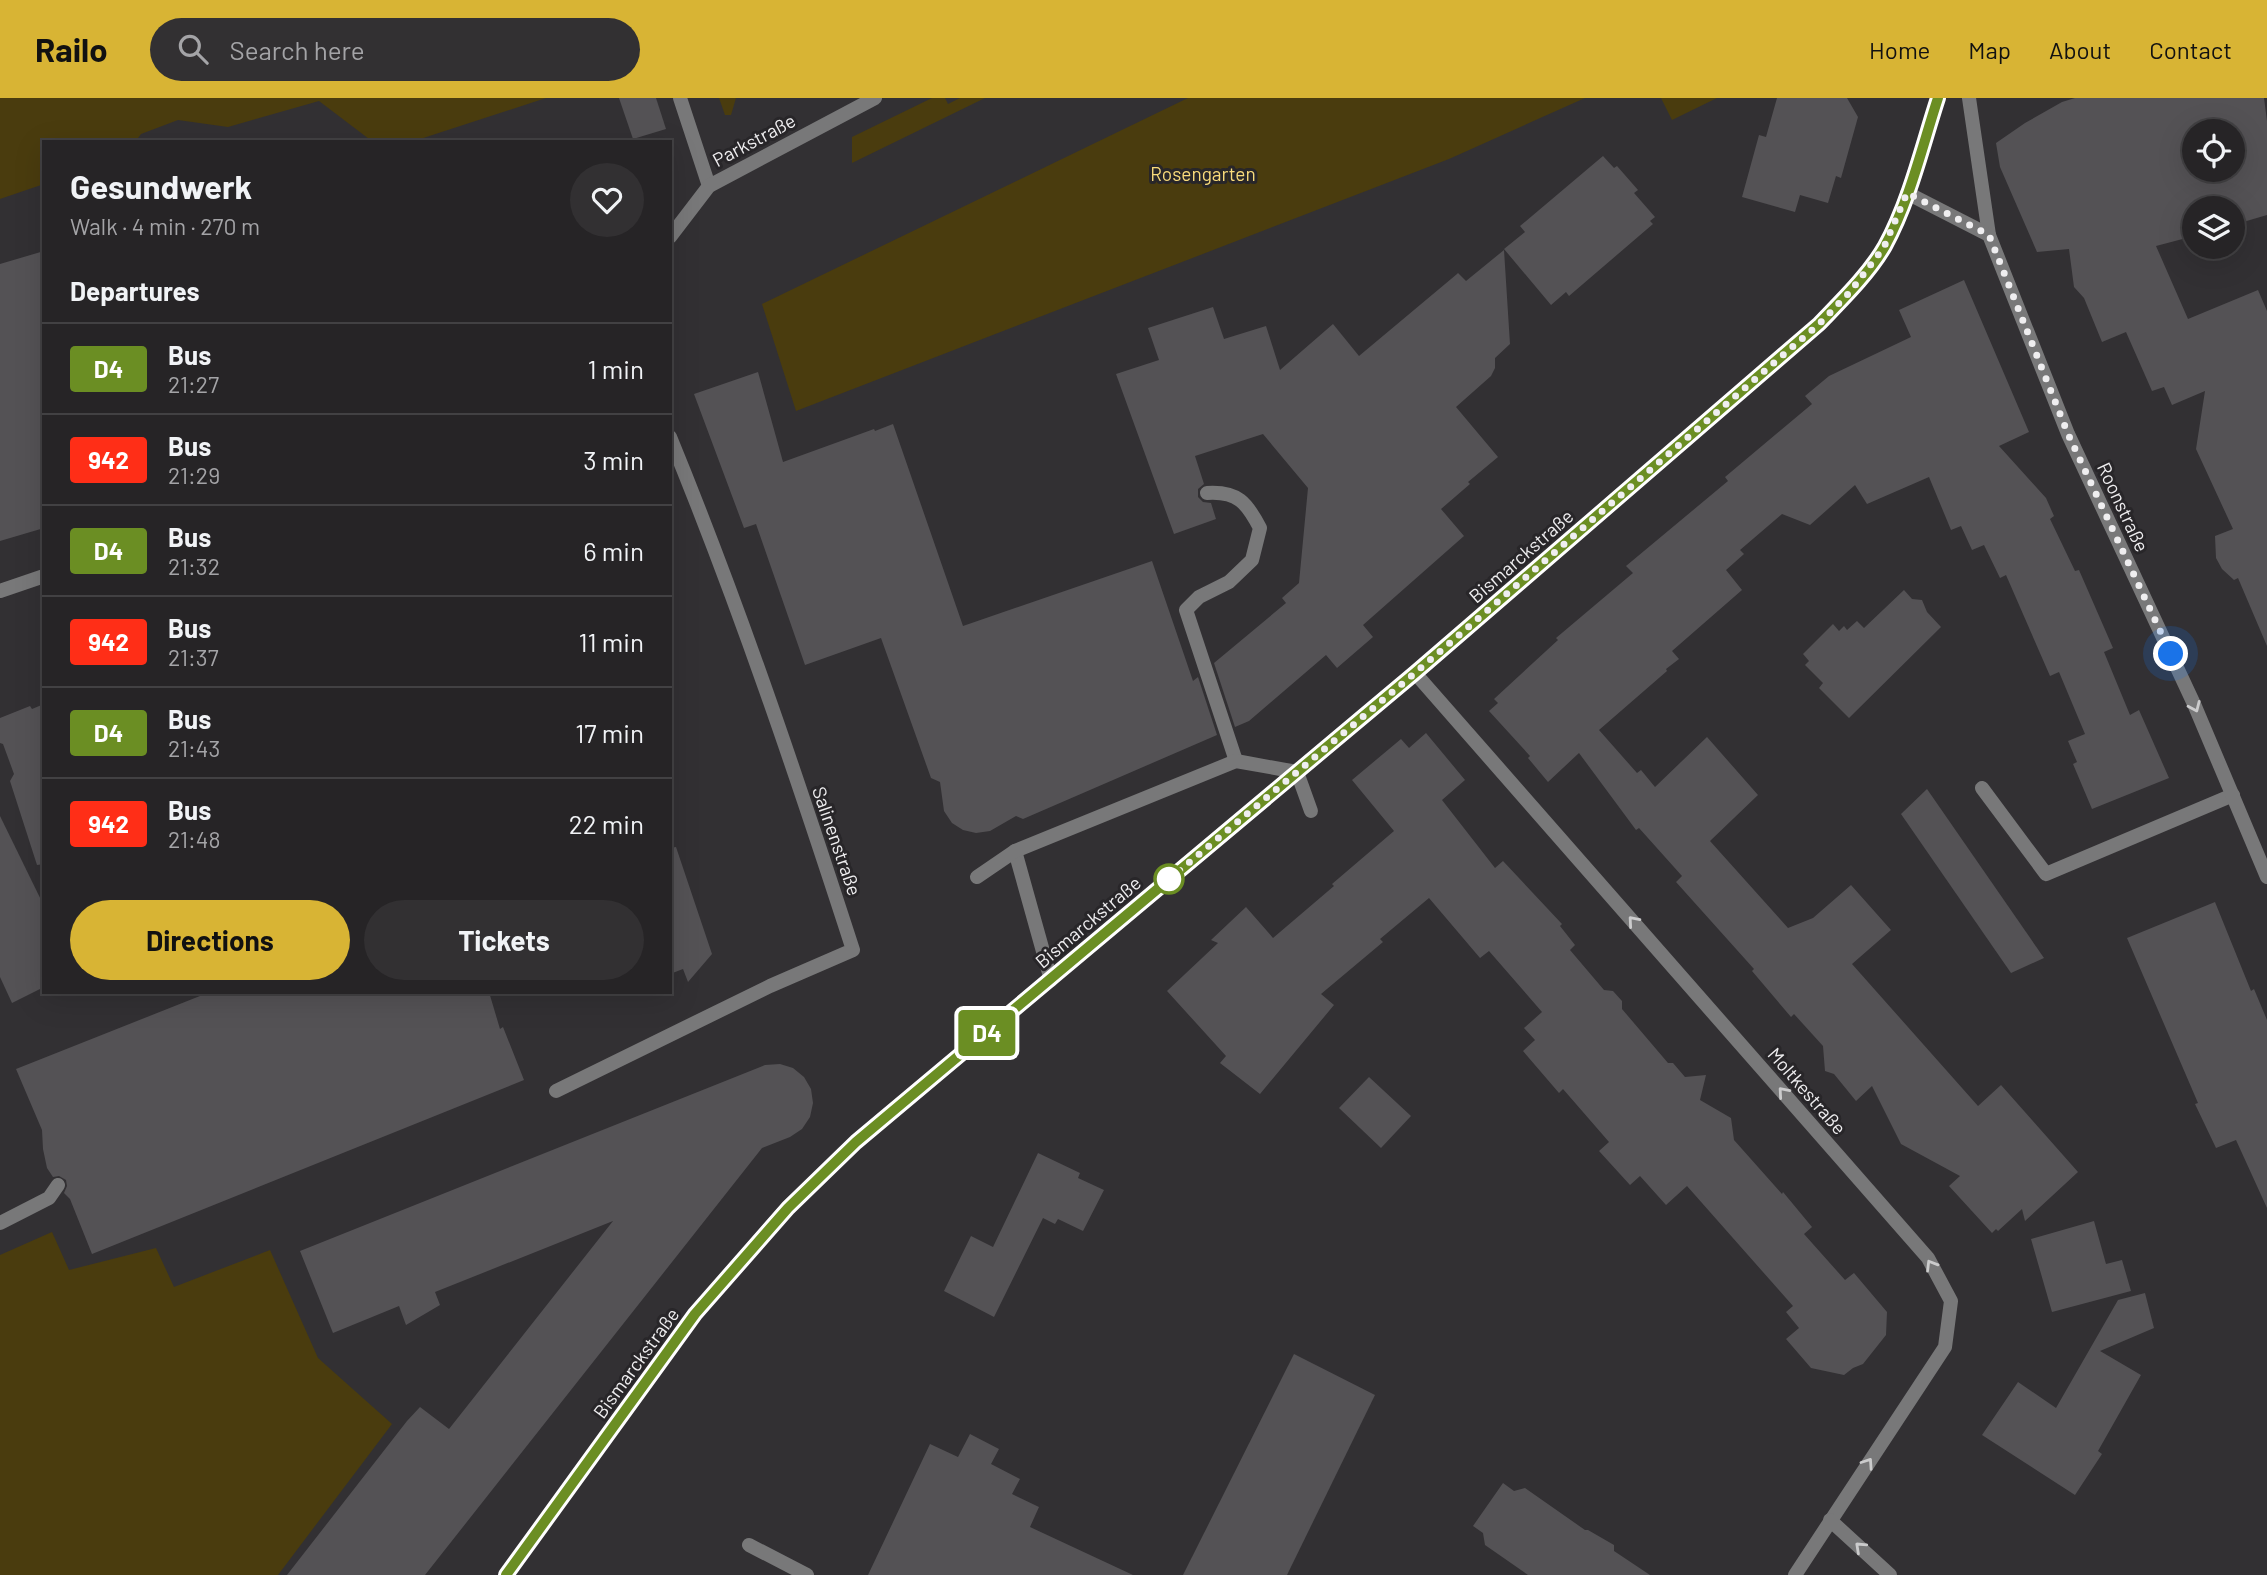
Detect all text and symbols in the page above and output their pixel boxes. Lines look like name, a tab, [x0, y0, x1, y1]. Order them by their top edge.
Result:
search box	[150, 18, 640, 81]
text: Railo	[35, 29, 108, 69]
icon: search	[174, 30, 212, 68]
text: Search here	[230, 34, 365, 65]
text: Home	[1869, 35, 1930, 64]
text: Map	[1968, 35, 2011, 64]
text: About	[2049, 35, 2111, 64]
text: Contact	[2149, 35, 2232, 64]
street label: Parkstraße	[708, 108, 799, 171]
map controls	[2182, 119, 2245, 259]
button: locate	[2182, 119, 2245, 182]
park label: Rosengarten	[1150, 162, 1256, 185]
button: heart	[570, 163, 644, 237]
text: Gesundwerk	[70, 166, 252, 206]
button: layers	[2182, 196, 2245, 259]
text: Walk · 4 min · 270 m	[70, 212, 260, 240]
text: Departures	[70, 275, 200, 306]
text: Bus	[168, 339, 211, 370]
text: 1 min	[588, 353, 644, 384]
text: D4	[94, 354, 123, 383]
text: 21:27	[168, 370, 219, 398]
text: Bus	[168, 430, 211, 461]
text: 3 min	[583, 444, 644, 475]
text: 942	[88, 445, 129, 474]
street label: Roonstraße	[2093, 458, 2154, 555]
text: 21:29	[168, 461, 220, 489]
street label: Bismarckstraße	[1464, 504, 1578, 607]
text: Bus	[168, 521, 211, 552]
text: 6 min	[583, 535, 644, 566]
text: D4	[94, 536, 123, 565]
text: 21:32	[168, 552, 220, 580]
text: Bus	[168, 612, 211, 643]
text: 11 min	[578, 626, 644, 657]
text: 942	[88, 627, 129, 656]
your location	[2153, 636, 2188, 671]
text: 21:37	[168, 643, 219, 671]
one-way arrow	[2187, 700, 2201, 712]
text: Bus	[168, 703, 211, 734]
text: 17 min	[575, 717, 644, 748]
text: D4	[94, 718, 123, 747]
text: 21:43	[168, 734, 220, 762]
street label: Salinenstraße	[808, 783, 867, 898]
text: Bus	[168, 794, 211, 825]
text: 22 min	[569, 808, 644, 839]
text: 942	[88, 809, 129, 838]
text: 21:48	[168, 825, 221, 853]
unlabelled marker	[1154, 864, 1184, 894]
street label: Bismarckstraße	[1030, 871, 1145, 972]
button: Directions	[70, 900, 350, 980]
button: Tickets	[364, 900, 644, 980]
one-way arrow	[1629, 917, 1641, 930]
line badge: D4	[956, 1010, 1018, 1056]
text: D4	[972, 1018, 1002, 1047]
street label: Moltkestraße	[1763, 1042, 1851, 1139]
one-way arrow	[1779, 1088, 1791, 1101]
one-way arrow	[1926, 1259, 1939, 1272]
street label: Bismarckstraße	[588, 1303, 683, 1422]
one-way arrow	[1860, 1458, 1872, 1471]
one-way arrow	[1855, 1543, 1868, 1556]

